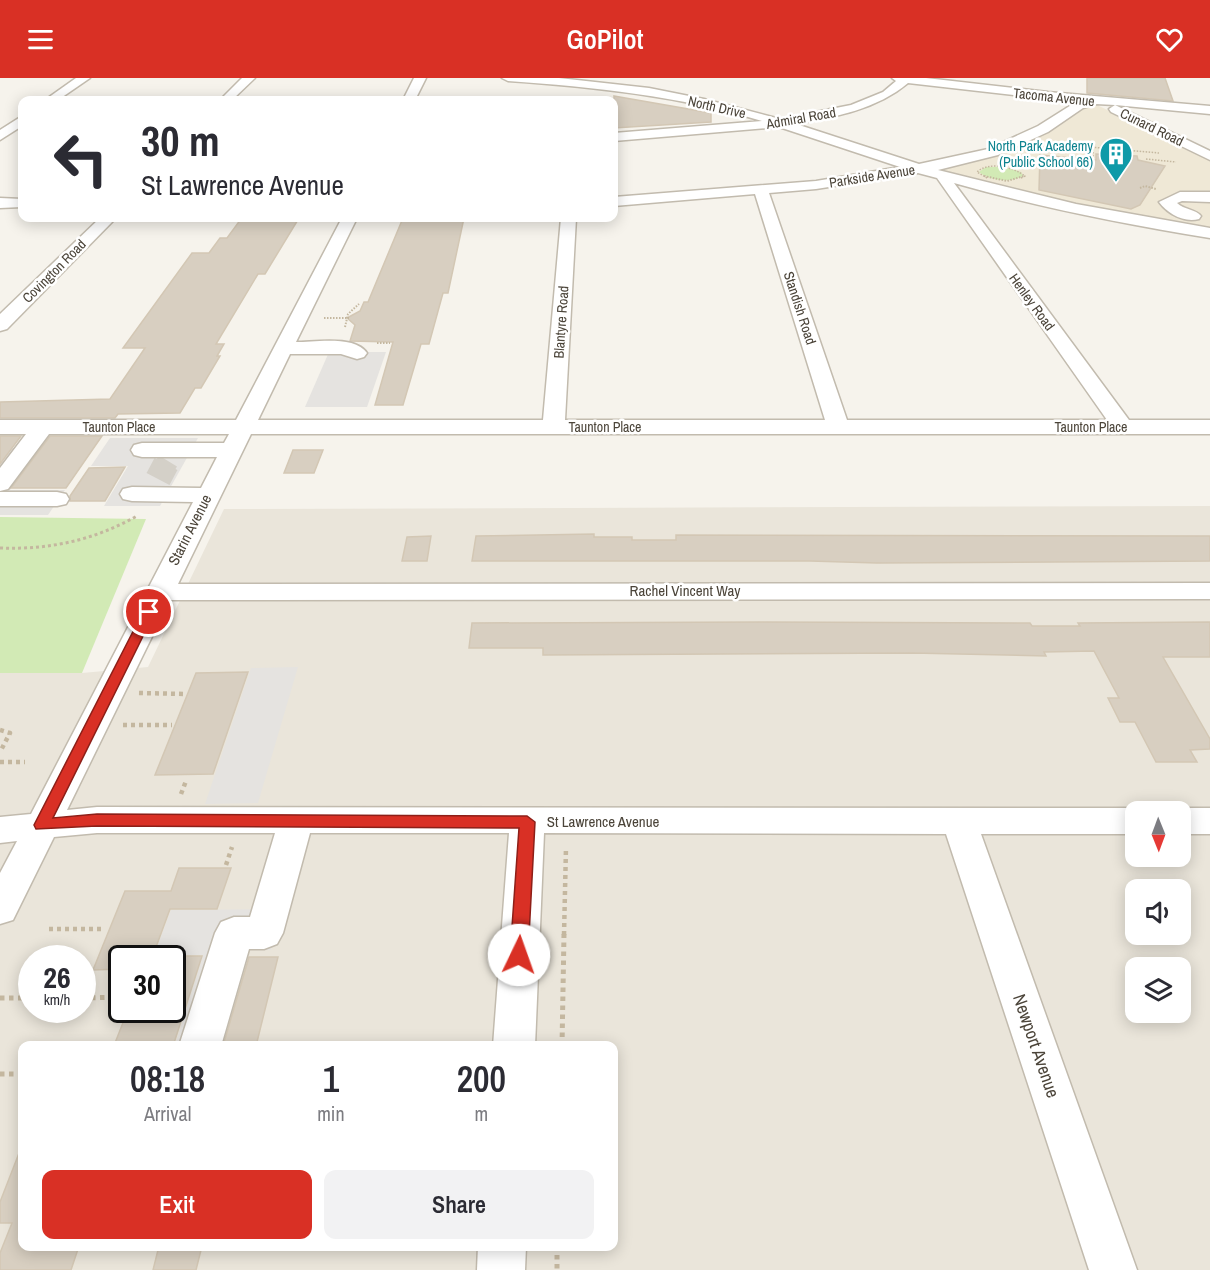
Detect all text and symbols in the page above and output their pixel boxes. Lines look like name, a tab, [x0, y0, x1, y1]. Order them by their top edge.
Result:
text: GoPilot	[566, 21, 644, 57]
icon: menu	[24, 23, 57, 56]
icon: heart	[1153, 23, 1186, 56]
street label: Tacoma Avenue	[1012, 84, 1096, 110]
street label: North Drive	[686, 92, 748, 122]
street label: Admiral Road	[764, 103, 837, 133]
street label: Cunard Road	[1117, 104, 1187, 150]
text: 30 m	[141, 113, 220, 169]
icon: left	[42, 120, 120, 198]
building icon: North Park Academy (Public School 66)	[1098, 136, 1134, 183]
place label: North Park Academy (Public School 66)	[988, 137, 1093, 171]
street label: Parkside Avenue	[828, 160, 916, 192]
text: St Lawrence Avenue	[141, 167, 344, 203]
street label: Covington Road	[18, 235, 90, 307]
street label: Standish Road	[780, 269, 820, 347]
street label: Henley Road	[1005, 270, 1059, 334]
street label: Blantyre Road	[549, 285, 573, 359]
street label: Taunton Place	[83, 418, 155, 436]
street label: Taunton Place	[569, 418, 641, 436]
street label: Taunton Place	[1055, 418, 1127, 436]
street label: Starin Avenue	[163, 491, 216, 569]
street label: Rachel Vincent Way	[630, 580, 741, 601]
pin	[123, 586, 174, 637]
icon: arrive	[132, 595, 165, 628]
north arrow	[1125, 801, 1191, 867]
map controls	[1125, 801, 1191, 1023]
street label: St Lawrence Avenue	[547, 811, 659, 832]
button: sound	[1125, 879, 1191, 945]
position arrow	[487, 923, 551, 987]
speed limit sign: 30	[108, 945, 186, 1023]
text: 26	[43, 957, 71, 997]
button: layers	[1125, 957, 1191, 1023]
text: km/h	[44, 989, 70, 1010]
street label: Newport Avenue	[1007, 991, 1066, 1101]
text: 08:18	[130, 1055, 205, 1103]
text: 1	[323, 1055, 339, 1103]
text: 200	[457, 1055, 506, 1103]
text: Arrival	[144, 1100, 191, 1127]
text: min	[317, 1100, 345, 1127]
text: m	[474, 1100, 488, 1127]
button: Exit	[42, 1170, 312, 1239]
button: Share	[324, 1170, 594, 1239]

